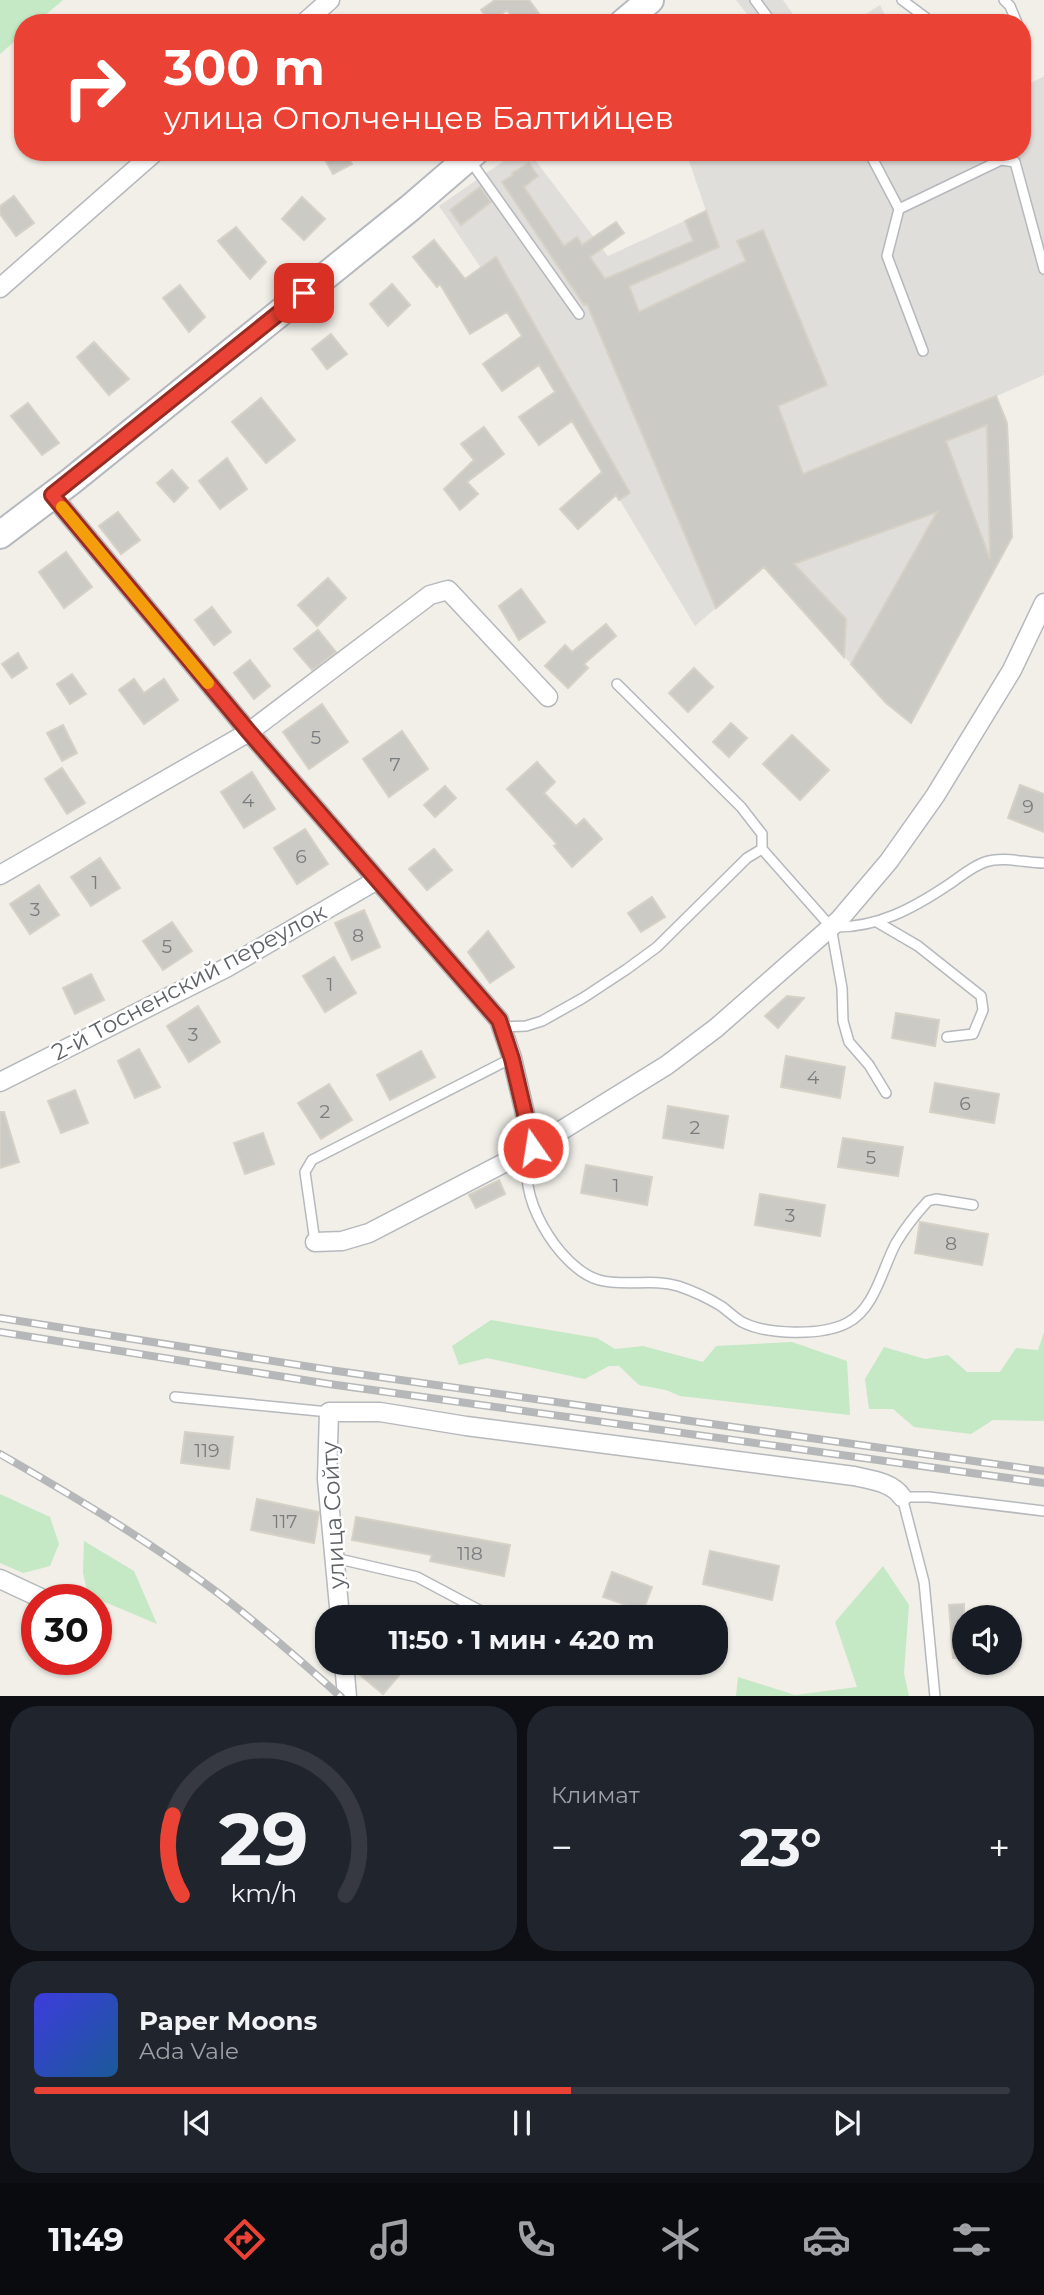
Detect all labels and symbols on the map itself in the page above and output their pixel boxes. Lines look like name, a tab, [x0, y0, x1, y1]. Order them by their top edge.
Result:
pin	[274, 263, 334, 323]
house number: 5	[311, 726, 322, 749]
house number: 7	[389, 753, 401, 776]
house number: 4	[242, 789, 255, 812]
house number: 9	[1022, 795, 1034, 818]
house number: 6	[295, 845, 307, 868]
house number: 1	[92, 871, 98, 894]
street label: 2-й Тосненский переулок	[47, 897, 332, 1066]
house number: 3	[30, 898, 40, 921]
house number: 8	[352, 924, 364, 947]
house number: 5	[162, 935, 173, 958]
house number: 1	[327, 973, 333, 996]
house number: 3	[188, 1023, 198, 1046]
house number: 4	[807, 1066, 820, 1089]
house number: 6	[959, 1092, 971, 1115]
house number: 2	[320, 1100, 331, 1123]
position arrow	[496, 1111, 570, 1185]
house number: 2	[690, 1116, 701, 1139]
house number: 5	[866, 1146, 877, 1169]
house number: 1	[613, 1174, 619, 1197]
house number: 3	[785, 1204, 795, 1227]
house number: 8	[945, 1232, 957, 1255]
house number: 119	[194, 1439, 220, 1462]
street label: улица Сойту	[315, 1440, 351, 1591]
house number: 117	[273, 1510, 297, 1533]
house number: 118	[457, 1542, 483, 1565]
speed limit sign: 30	[21, 1584, 112, 1675]

